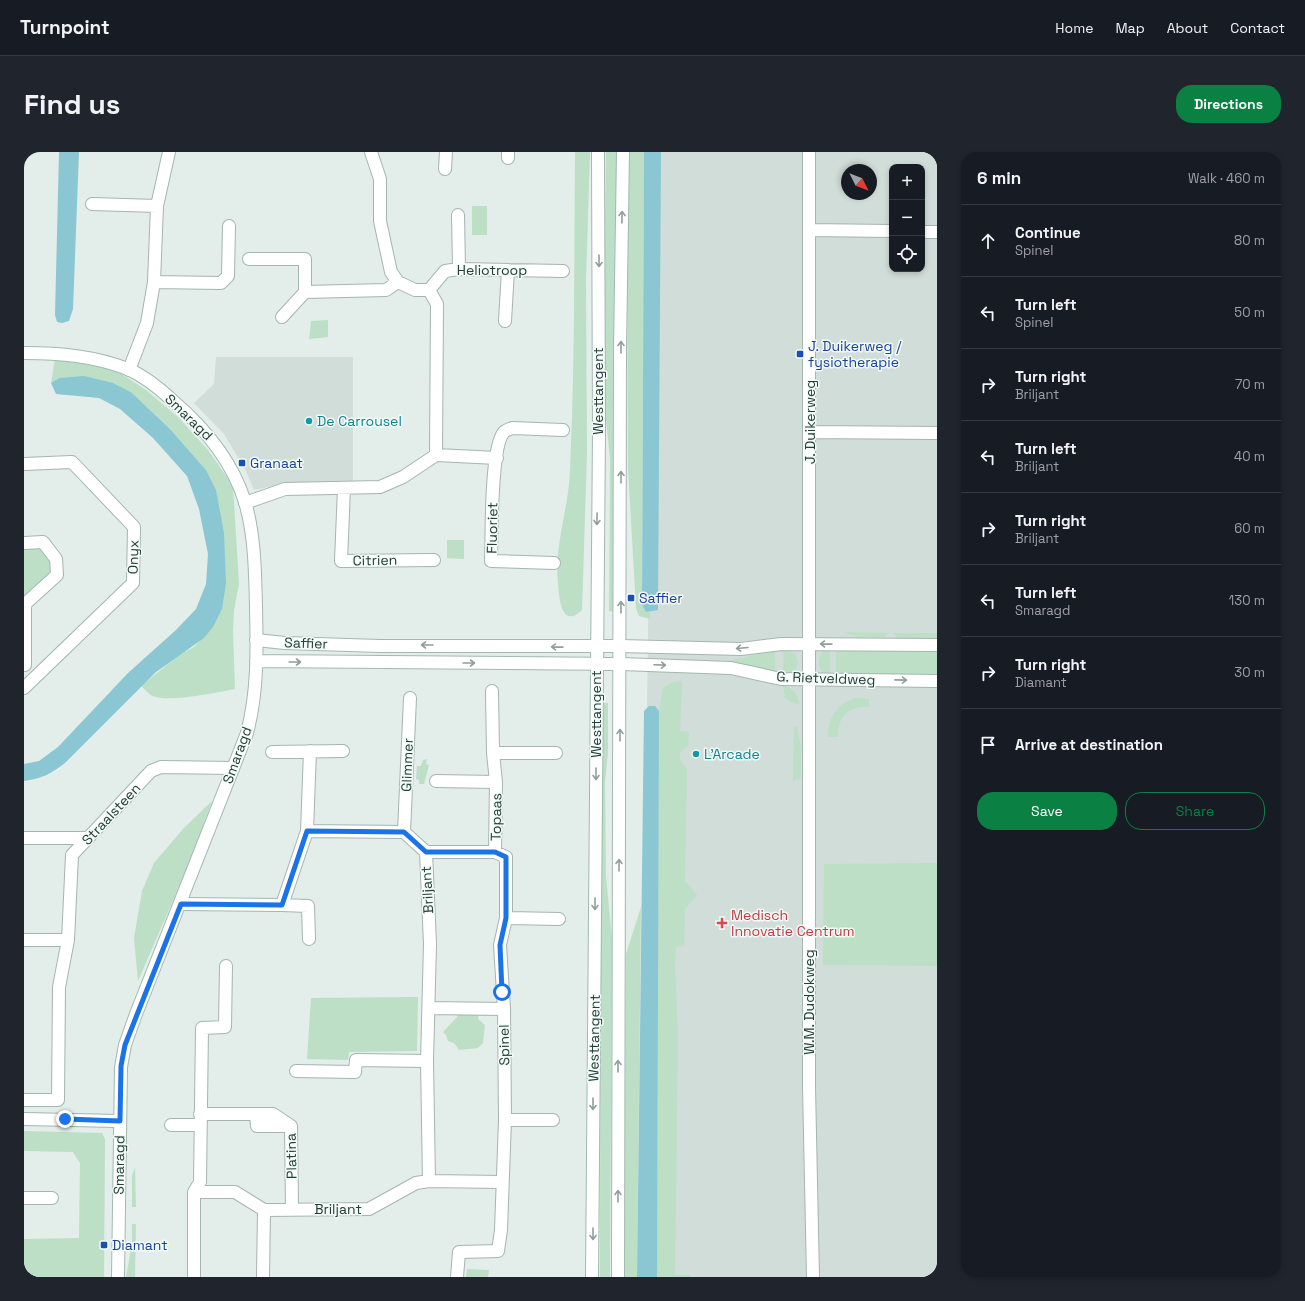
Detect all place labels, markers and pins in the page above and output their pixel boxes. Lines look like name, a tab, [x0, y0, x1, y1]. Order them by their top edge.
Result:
place label: J. Duikerweg / fysiotherapie	[808, 337, 902, 371]
marker: J. Duikerweg / fysiotherapie	[795, 349, 805, 359]
place label: De Carrousel	[317, 412, 402, 430]
marker: De Carrousel	[304, 416, 314, 426]
place label: Granaat	[250, 454, 303, 472]
marker: Granaat	[237, 458, 247, 468]
place label: Saffier	[639, 589, 683, 607]
marker: Saffier	[626, 593, 636, 603]
place label: L'Arcade	[704, 745, 760, 763]
marker: L'Arcade	[691, 749, 701, 759]
place label: Medisch Innovatie Centrum	[731, 906, 855, 940]
marker: Medisch Innovatie Centrum	[716, 917, 728, 929]
place label: Diamant	[112, 1236, 168, 1254]
marker: Diamant	[99, 1240, 109, 1250]

